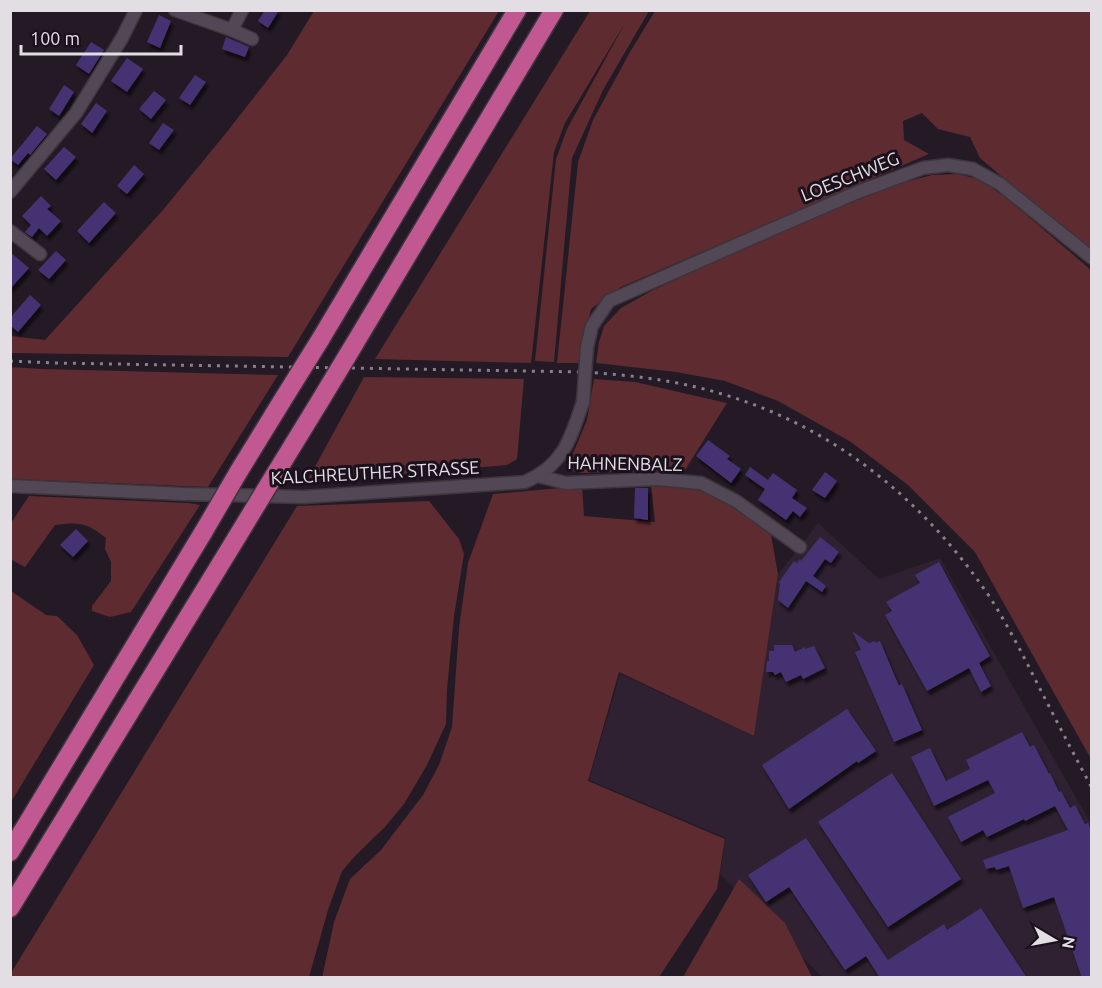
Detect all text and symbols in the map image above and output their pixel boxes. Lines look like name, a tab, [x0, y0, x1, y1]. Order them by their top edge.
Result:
scale bar	[21, 18, 182, 56]
text: 100 m	[30, 28, 80, 48]
street label: LOESCHWEG	[798, 147, 902, 205]
street label: HAHNENBALZ	[567, 452, 683, 474]
street label: KALCHREUTHER STRASSE	[270, 457, 480, 487]
north arrow	[1024, 910, 1084, 970]
text: N	[1059, 935, 1079, 950]

